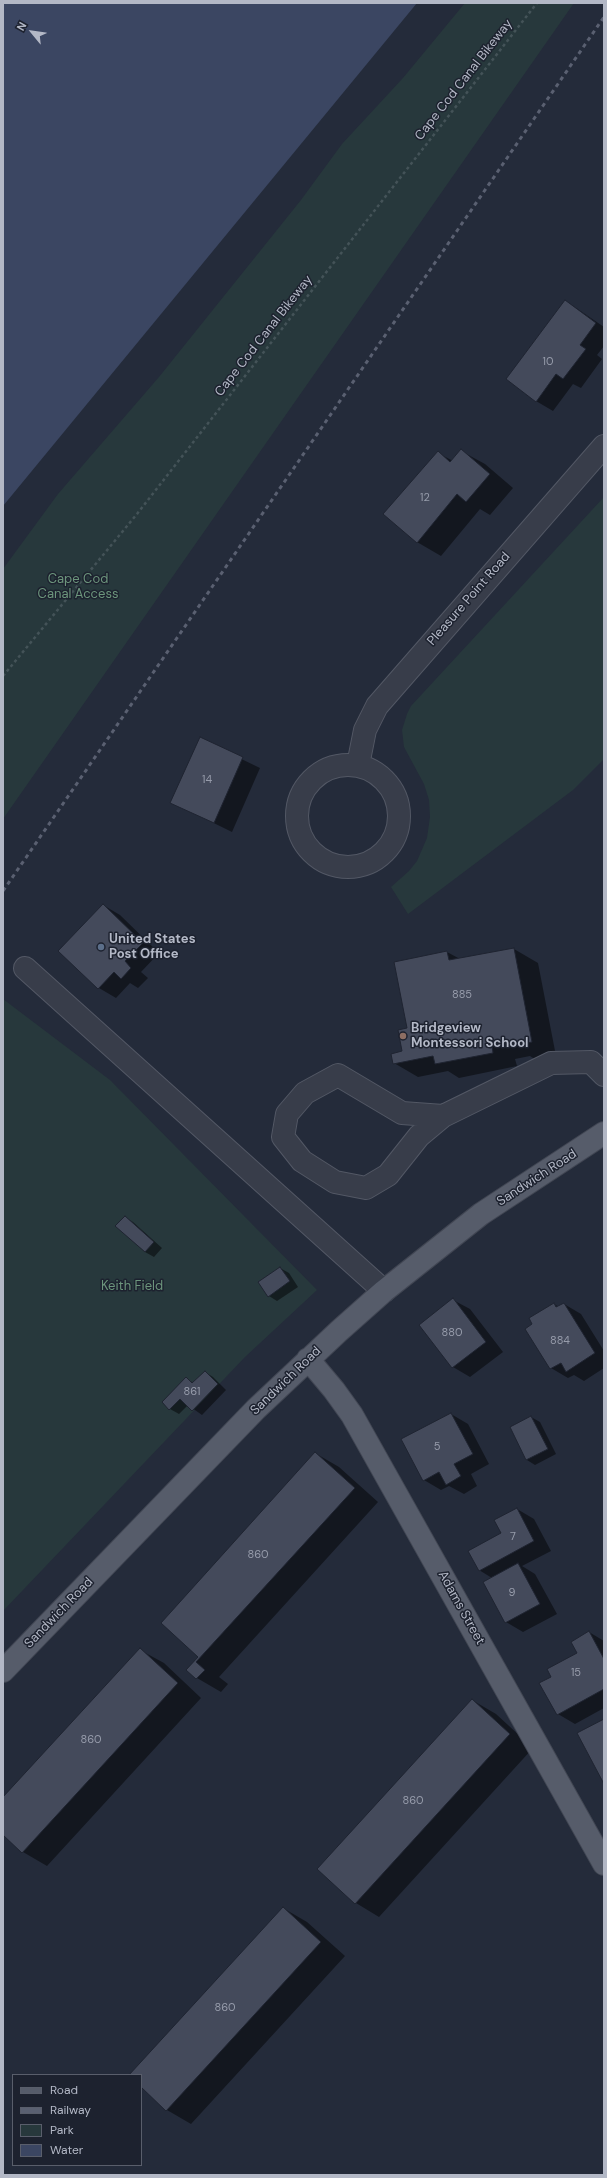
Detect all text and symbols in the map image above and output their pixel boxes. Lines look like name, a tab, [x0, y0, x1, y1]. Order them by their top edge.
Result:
north arrow	[12, 12, 52, 52]
street label: Cape Cod Canal Bikeway	[412, 16, 516, 144]
text: N	[13, 19, 30, 33]
street label: Cape Cod Canal Bikeway	[212, 272, 316, 400]
house number: 10	[543, 355, 553, 369]
house number: 12	[420, 491, 430, 505]
street label: Pleasure Point Road	[424, 549, 514, 649]
park label: Cape Cod Canal Access	[38, 572, 118, 603]
house number: 14	[202, 773, 212, 787]
place label: United States Post Office	[109, 932, 196, 963]
marker: United States Post Office	[96, 942, 106, 952]
house number: 885	[452, 988, 472, 1002]
place label: Bridgeview Montessori School	[411, 1021, 529, 1052]
marker: Bridgeview Montessori School	[398, 1031, 408, 1041]
street label: Sandwich Road	[494, 1146, 580, 1210]
park label: Keith Field	[101, 1279, 163, 1295]
house number: 880	[442, 1326, 462, 1340]
house number: 884	[550, 1334, 570, 1348]
street label: Sandwich Road	[248, 1343, 324, 1419]
house number: 861	[183, 1385, 201, 1399]
house number: 5	[434, 1440, 440, 1454]
house number: 7	[510, 1530, 516, 1544]
house number: 860	[247, 1548, 269, 1562]
street label: Adams Street	[434, 1568, 488, 1648]
street label: Sandwich Road	[21, 1575, 97, 1651]
house number: 9	[509, 1586, 515, 1600]
house number: 15	[571, 1666, 581, 1680]
house number: 860	[80, 1733, 102, 1747]
house number: 860	[402, 1794, 424, 1808]
house number: 860	[214, 2001, 236, 2015]
legend	[12, 2074, 142, 2166]
text: Road	[50, 2082, 78, 2098]
text: Railway	[50, 2102, 91, 2118]
text: Park	[50, 2122, 74, 2138]
text: Water	[50, 2142, 83, 2158]

